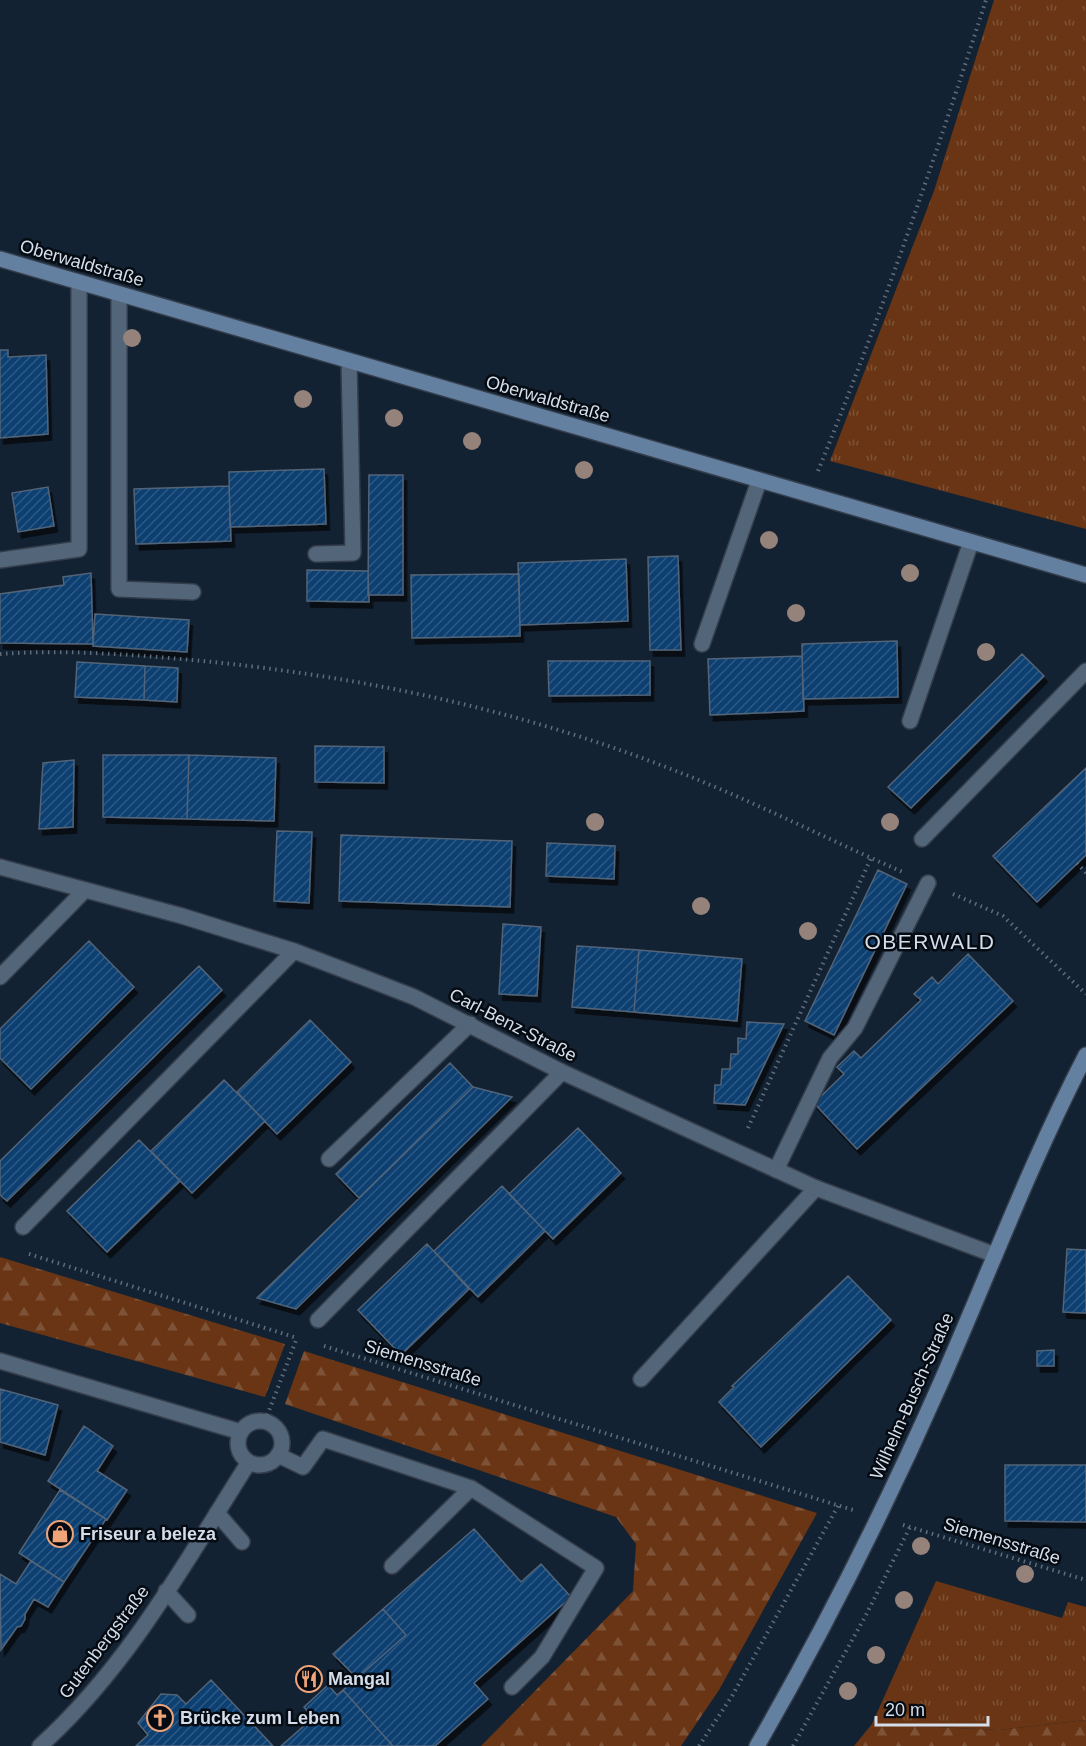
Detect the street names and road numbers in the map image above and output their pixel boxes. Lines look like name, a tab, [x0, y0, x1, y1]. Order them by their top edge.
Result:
street label: Oberwaldstraße	[18, 236, 146, 290]
street label: Oberwaldstraße	[484, 372, 612, 426]
street label: Carl-Benz-Straße	[446, 984, 580, 1066]
street label: Wilhelm-Busch-Straße	[866, 1310, 958, 1482]
street label: Siemensstraße	[362, 1336, 484, 1390]
street label: Siemensstraße	[941, 1514, 1063, 1568]
street label: Gutenbergstraße	[55, 1582, 153, 1702]

